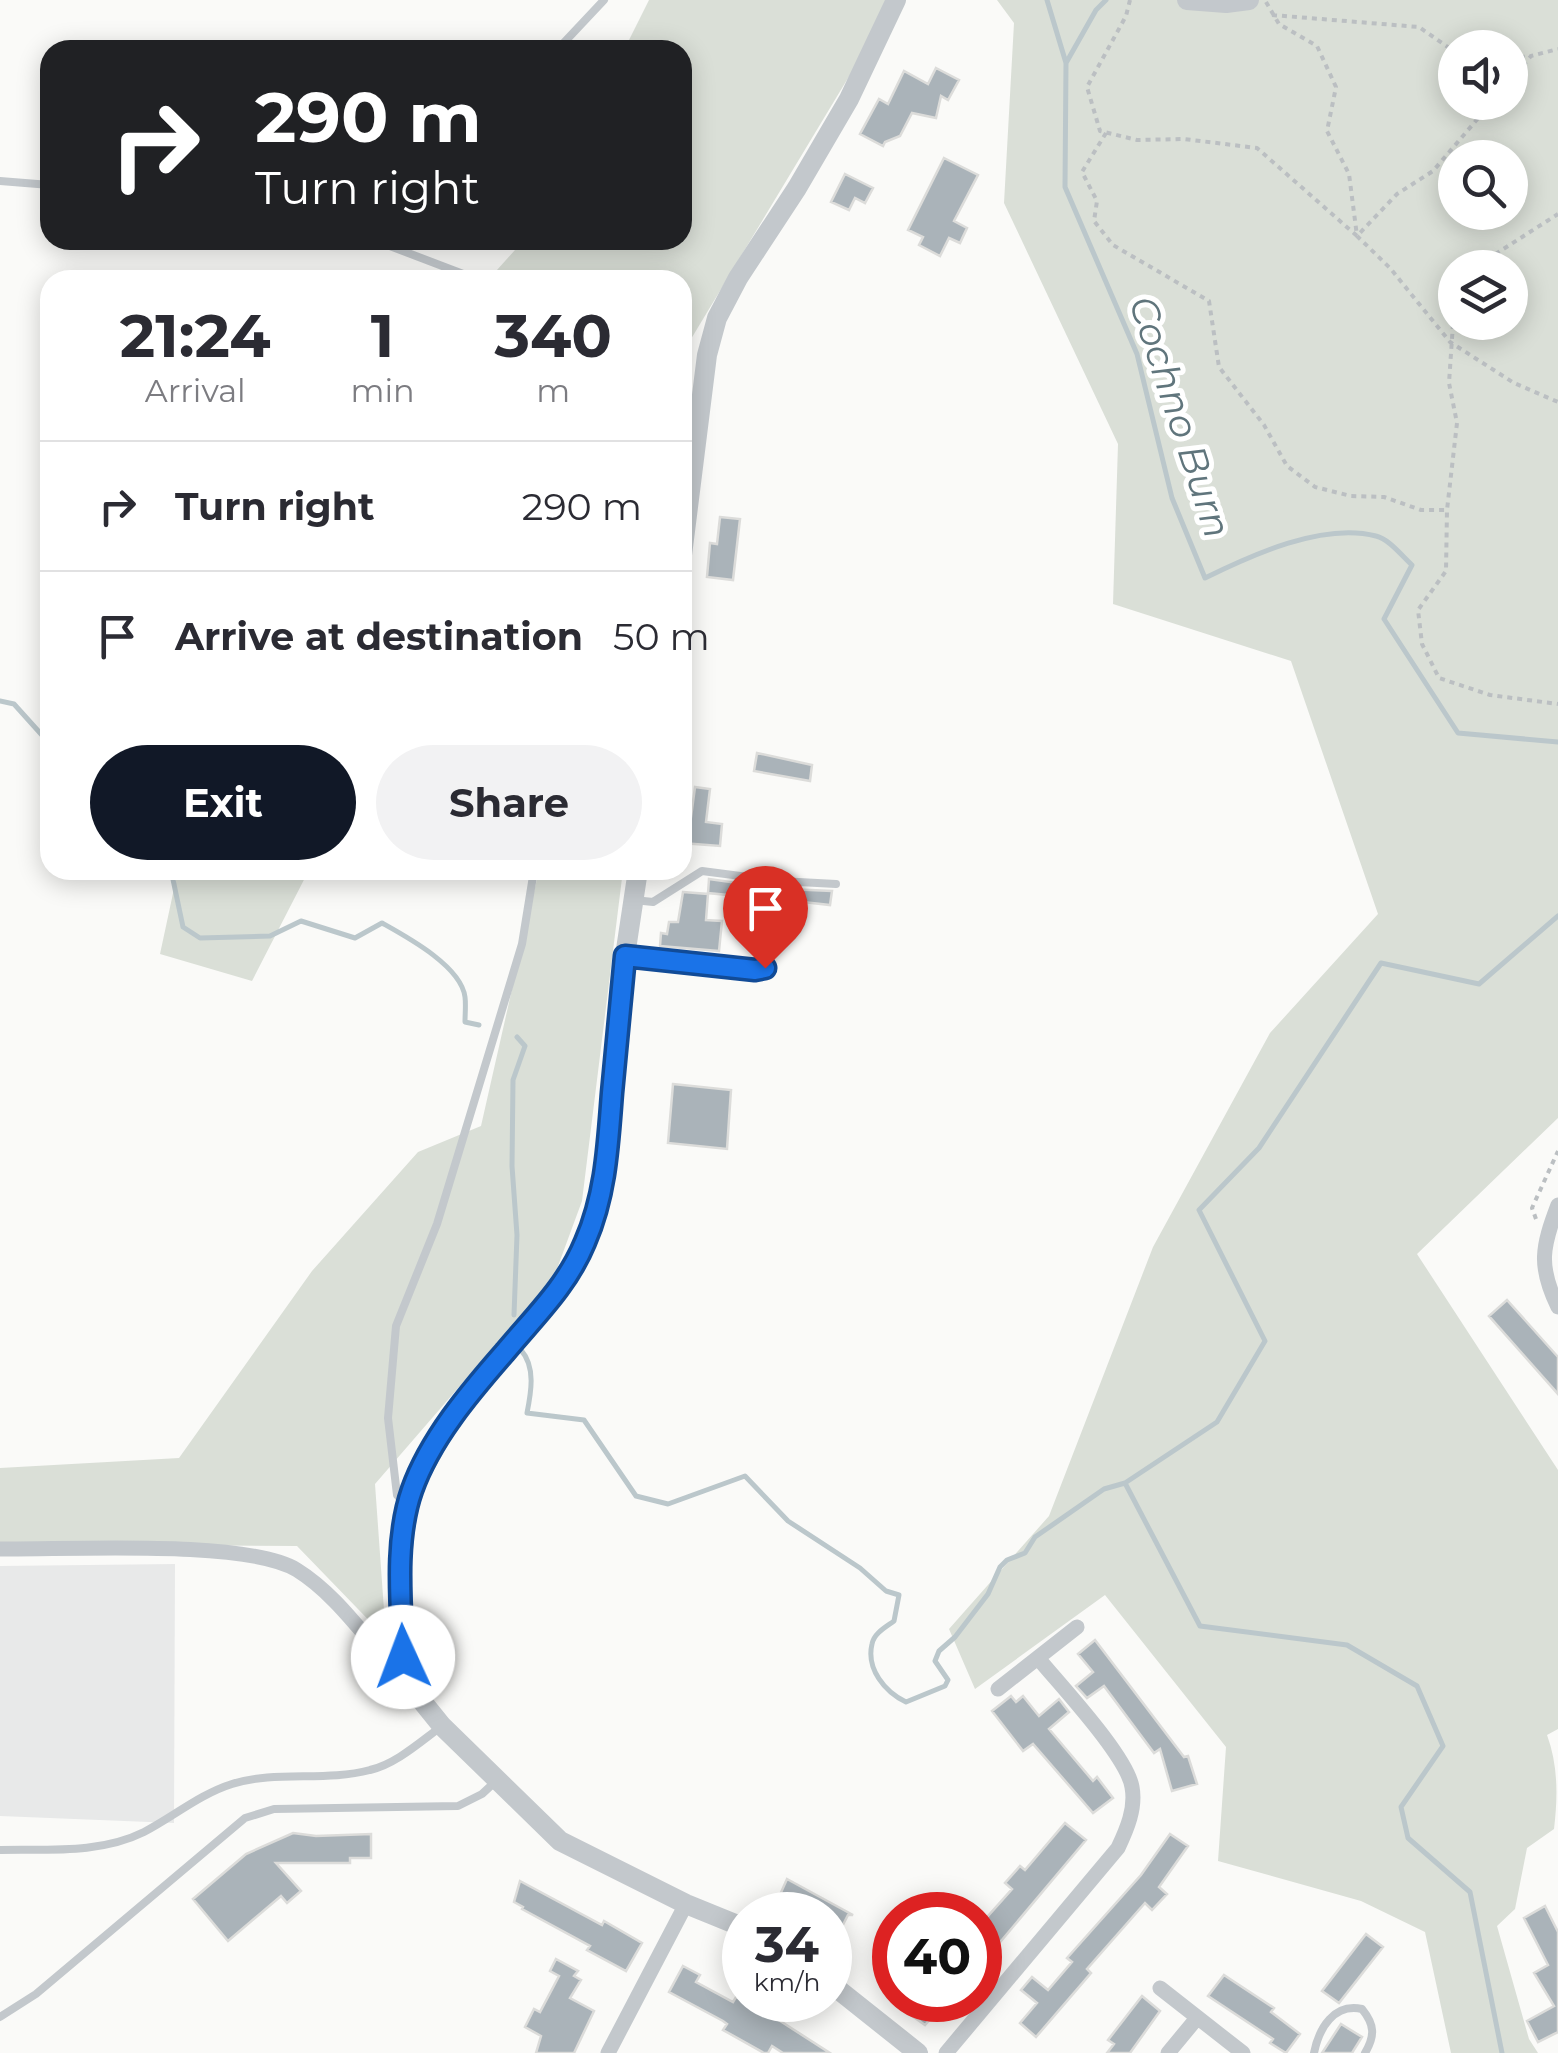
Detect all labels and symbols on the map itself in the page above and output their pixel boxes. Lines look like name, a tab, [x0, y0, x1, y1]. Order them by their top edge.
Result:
water label: Cochno Burn	[1119, 290, 1242, 544]
pin	[723, 866, 808, 969]
position arrow	[351, 1605, 455, 1709]
speed limit sign: 40	[872, 1892, 1002, 2022]

